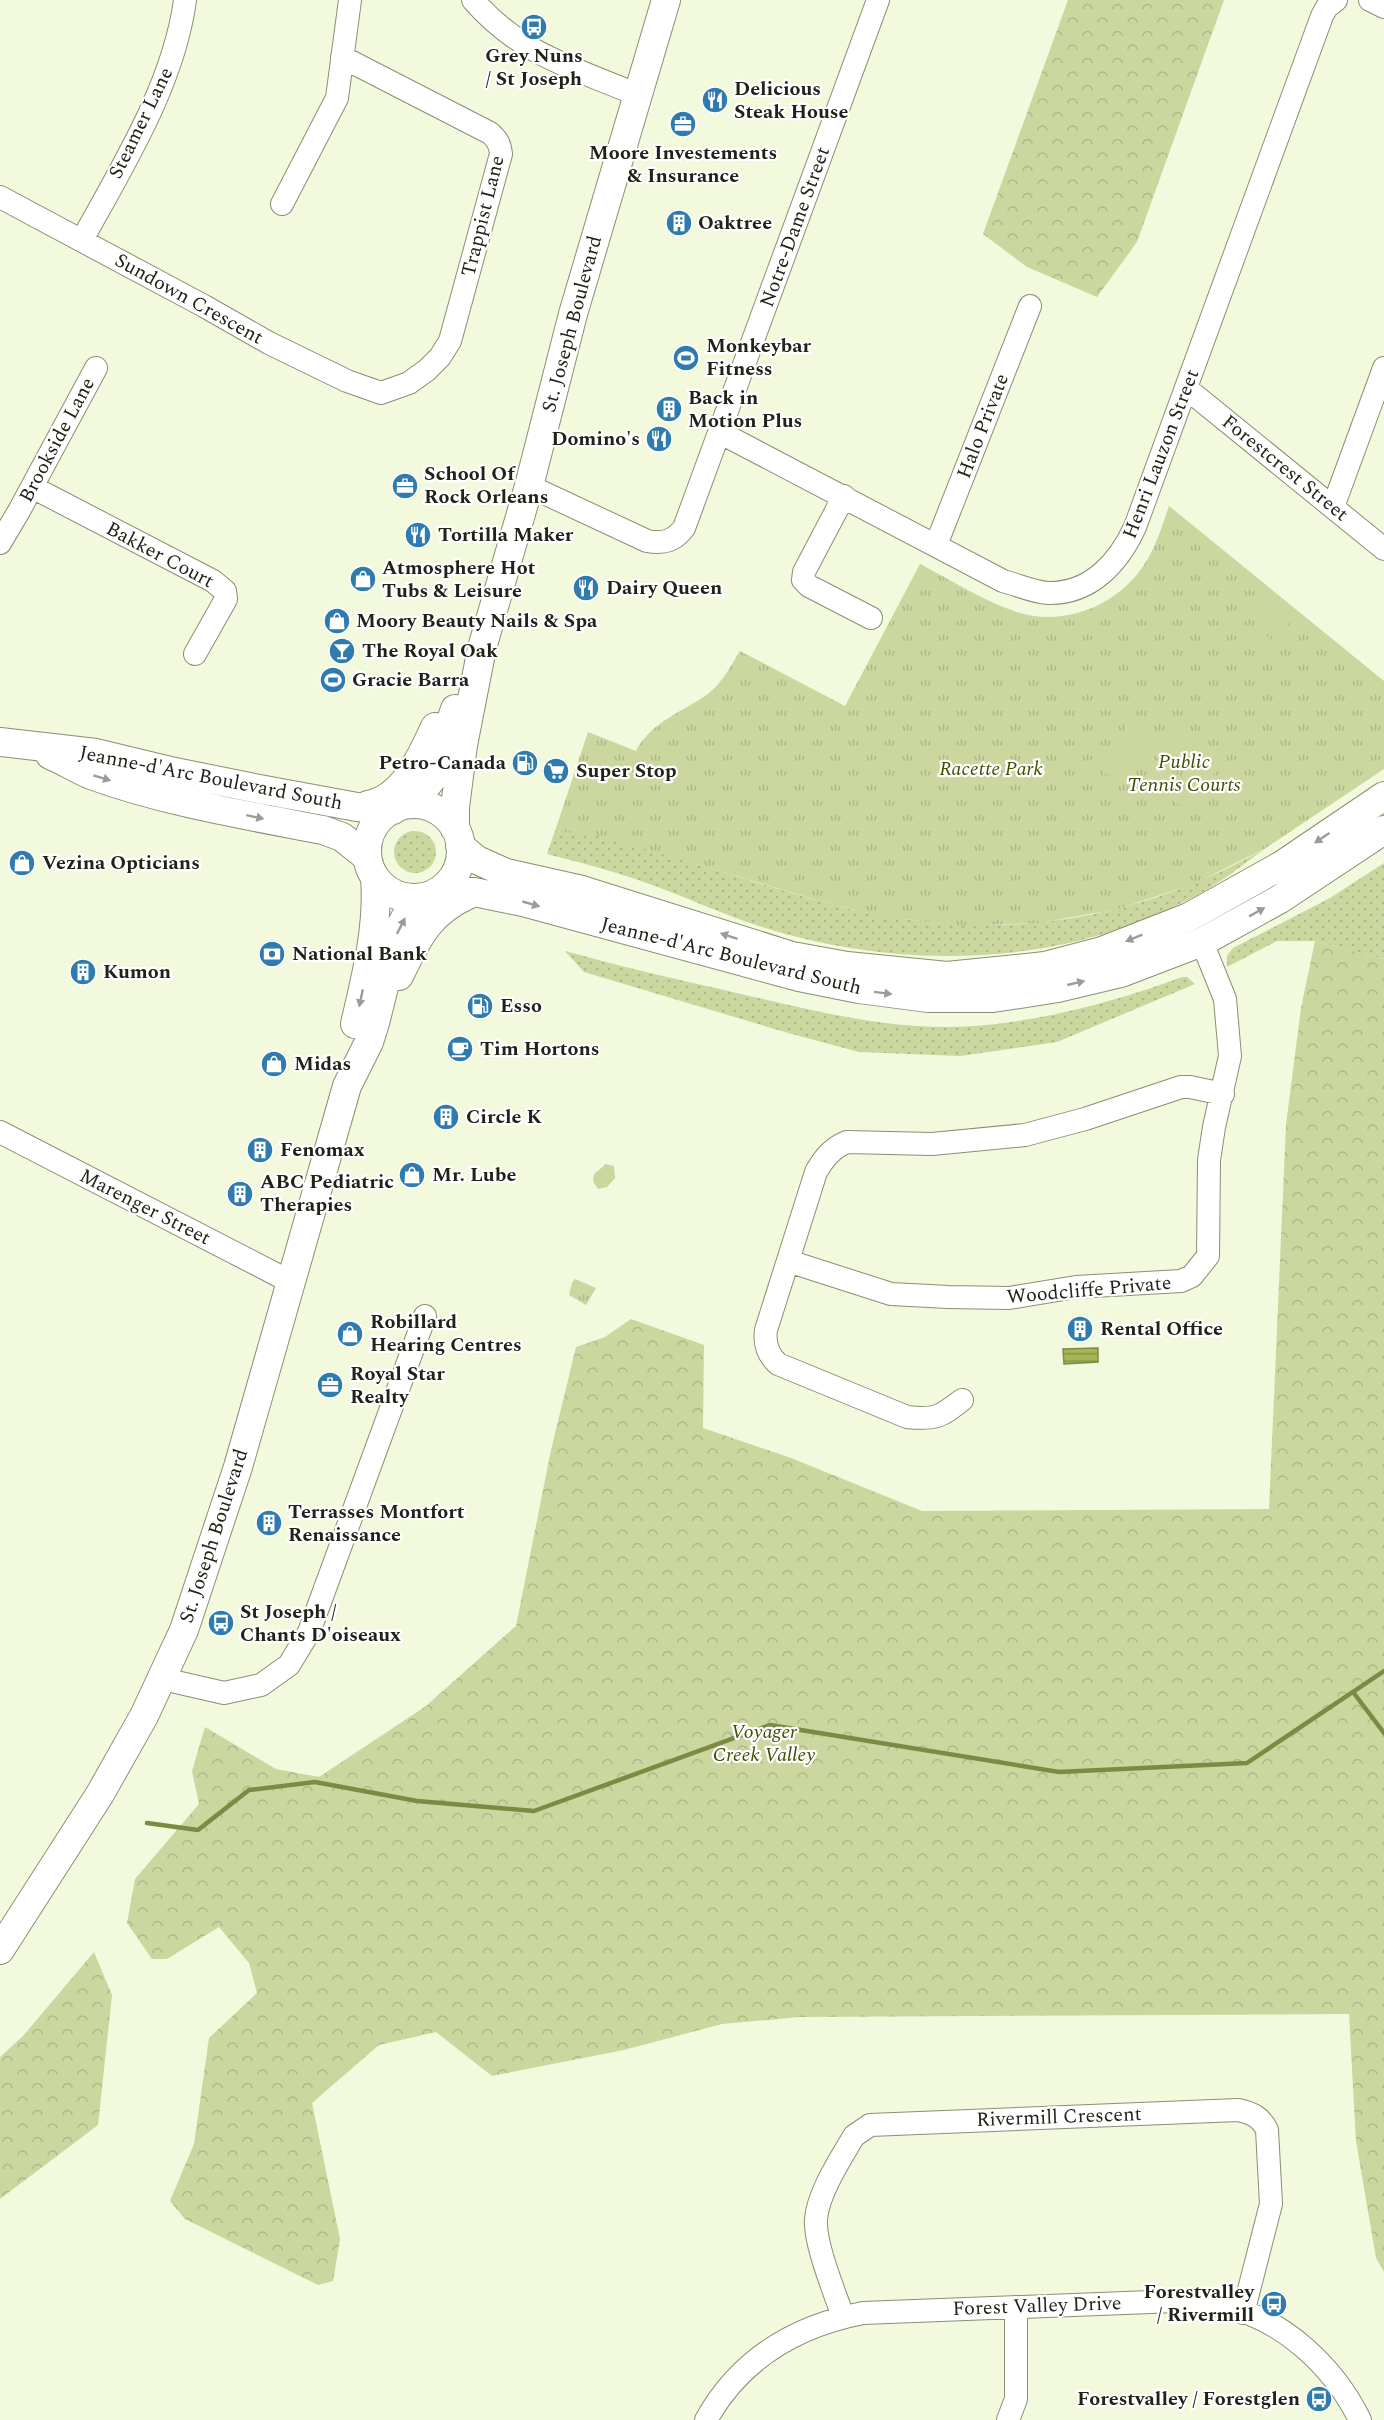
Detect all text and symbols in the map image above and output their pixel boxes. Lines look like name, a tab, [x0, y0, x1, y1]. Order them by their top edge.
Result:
bus stop icon: Grey Nuns / St Joseph	[519, 12, 549, 42]
place label: Grey Nuns / St Joseph	[485, 41, 583, 94]
street label: Steamer Lane	[101, 62, 181, 184]
place label: Delicious Steak House	[734, 74, 849, 127]
restaurant icon: Delicious Steak House	[700, 85, 730, 115]
office icon: Moore Investements & Insurance	[668, 109, 698, 139]
place label: Moore Investements & Insurance	[589, 138, 777, 191]
street label: Notre-Dame Street	[752, 142, 838, 312]
street label: Trappist Lane	[453, 152, 513, 280]
building icon: Oaktree	[664, 208, 694, 238]
place label: Oaktree	[698, 208, 772, 238]
street label: St. Joseph Boulevard	[534, 232, 610, 416]
street label: Sundown Crescent	[109, 246, 269, 352]
place label: Monkeybar Fitness	[706, 331, 812, 384]
sports icon: Monkeybar Fitness	[671, 343, 701, 373]
street label: Henri Lauzon Street	[1115, 365, 1207, 543]
street label: Halo Private	[949, 369, 1017, 483]
street label: Brookside Lane	[11, 372, 103, 508]
place label: Back in Motion Plus	[688, 383, 802, 436]
building icon: Back in Motion Plus	[654, 394, 684, 424]
street label: Forestcrest Street	[1215, 407, 1355, 529]
place label: Domino's	[551, 424, 640, 454]
restaurant icon: Domino's	[644, 424, 674, 454]
place label: School Of Rock Orleans	[424, 459, 548, 512]
office icon: School Of Rock Orleans	[390, 471, 420, 501]
street label: Bakker Court	[101, 514, 219, 596]
restaurant icon: Tortilla Maker	[403, 520, 433, 550]
place label: Tortilla Maker	[438, 520, 574, 550]
place label: Atmosphere Hot Tubs & Leisure	[382, 553, 536, 606]
shop icon: Atmosphere Hot Tubs & Leisure	[348, 564, 378, 594]
restaurant icon: Dairy Queen	[571, 573, 601, 603]
place label: Dairy Queen	[606, 573, 722, 603]
shop icon: Moory Beauty Nails & Spa	[322, 606, 352, 636]
place label: Moory Beauty Nails & Spa	[356, 606, 598, 636]
bar icon: The Royal Oak	[327, 636, 357, 666]
place label: The Royal Oak	[362, 636, 498, 666]
sports icon: Gracie Barra	[318, 665, 348, 695]
place label: Gracie Barra	[352, 665, 470, 695]
street label: Jeanne-d'Arc Boulevard South	[77, 738, 345, 818]
park label: Public Tennis Courts	[1127, 747, 1241, 800]
place label: Petro-Canada	[378, 748, 507, 778]
fuel station icon: Petro-Canada	[510, 748, 540, 778]
park label: Racette Park	[939, 754, 1043, 784]
supermarket icon: Super Stop	[541, 756, 571, 786]
place label: Super Stop	[576, 756, 677, 786]
one-way arrow	[93, 774, 111, 783]
one-way arrow	[246, 813, 265, 823]
one-way arrow	[1314, 832, 1330, 843]
shop icon: Vezina Opticians	[7, 848, 37, 878]
place label: Vezina Opticians	[42, 848, 200, 878]
one-way arrow	[522, 900, 540, 909]
one-way arrow	[1248, 907, 1265, 917]
street label: Jeanne-d'Arc Boulevard South	[597, 909, 865, 1003]
one-way arrow	[397, 918, 406, 935]
one-way arrow	[720, 931, 738, 940]
one-way arrow	[1125, 934, 1143, 944]
bank icon: National Bank	[257, 939, 287, 969]
place label: National Bank	[292, 939, 427, 969]
building icon: Kumon	[68, 957, 98, 987]
place label: Kumon	[103, 957, 171, 987]
one-way arrow	[1067, 978, 1085, 988]
one-way arrow	[356, 988, 365, 1007]
one-way arrow	[873, 988, 892, 997]
fuel station icon: Esso	[465, 991, 495, 1021]
place label: Esso	[500, 991, 542, 1021]
cafe icon: Tim Hortons	[445, 1034, 475, 1064]
place label: Tim Hortons	[480, 1034, 600, 1064]
shop icon: Midas	[259, 1049, 289, 1079]
place label: Midas	[294, 1049, 351, 1079]
building icon: Circle K	[431, 1102, 461, 1132]
place label: Circle K	[466, 1102, 542, 1132]
building icon: Fenomax	[245, 1135, 275, 1165]
place label: Fenomax	[280, 1135, 365, 1165]
shop icon: Mr. Lube	[397, 1160, 427, 1190]
place label: Mr. Lube	[432, 1160, 517, 1190]
street label: Marenger Street	[74, 1161, 216, 1253]
place label: ABC Pediatric Therapies	[260, 1167, 394, 1220]
building icon: ABC Pediatric Therapies	[225, 1179, 255, 1209]
street label: Woodcliffe Private	[1005, 1268, 1173, 1312]
place label: Robillard Hearing Centres	[370, 1307, 522, 1360]
building icon: Rental Office	[1065, 1314, 1095, 1344]
place label: Rental Office	[1100, 1314, 1223, 1344]
shop icon: Robillard Hearing Centres	[335, 1319, 365, 1349]
place label: Royal Star Realty	[350, 1359, 445, 1412]
office icon: Royal Star Realty	[315, 1370, 345, 1400]
street label: St. Joseph Boulevard	[172, 1445, 256, 1627]
place label: Terrasses Montfort Renaissance	[288, 1497, 465, 1550]
building icon: Terrasses Montfort Renaissance	[254, 1508, 284, 1538]
place label: St Joseph / Chants D'oiseaux	[240, 1597, 401, 1650]
bus stop icon: St Joseph / Chants D'oiseaux	[206, 1608, 236, 1638]
park label: Voyager Creek Valley	[713, 1717, 815, 1770]
street label: Rivermill Crescent	[976, 2099, 1142, 2135]
place label: Forestvalley / Rivermill	[1144, 2277, 1255, 2330]
street label: Forest Valley Drive	[952, 2288, 1122, 2324]
bus stop icon: Forestvalley / Rivermill	[1259, 2289, 1289, 2319]
place label: Forestvalley / Forestglen	[1077, 2384, 1300, 2414]
bus stop icon: Forestvalley / Forestglen	[1304, 2384, 1334, 2414]

